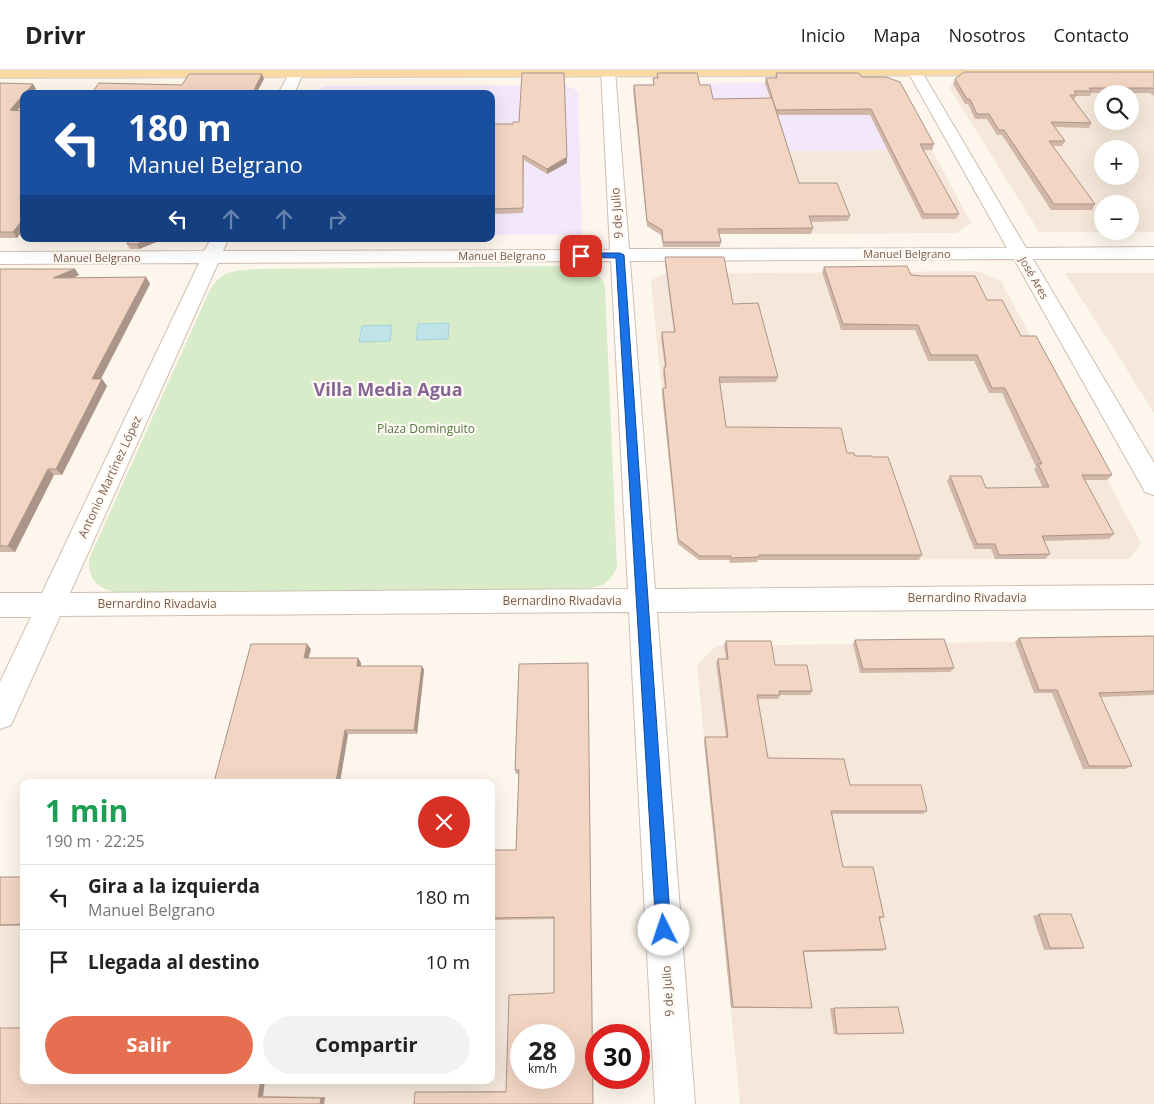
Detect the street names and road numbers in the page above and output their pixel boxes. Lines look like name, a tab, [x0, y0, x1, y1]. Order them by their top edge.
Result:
street label: 9 de Julio	[606, 187, 627, 239]
street label: Manuel Belgrano	[863, 246, 951, 261]
street label: Manuel Belgrano	[458, 248, 546, 263]
street label: Manuel Belgrano	[53, 250, 141, 265]
street label: José Ares	[1016, 253, 1053, 302]
street label: Antonio Martínez López	[74, 413, 145, 541]
street label: Bernardino Rivadavia	[907, 589, 1027, 606]
street label: Bernardino Rivadavia	[502, 592, 622, 609]
street label: Bernardino Rivadavia	[97, 595, 217, 612]
street label: 9 de Julio	[657, 965, 678, 1017]

